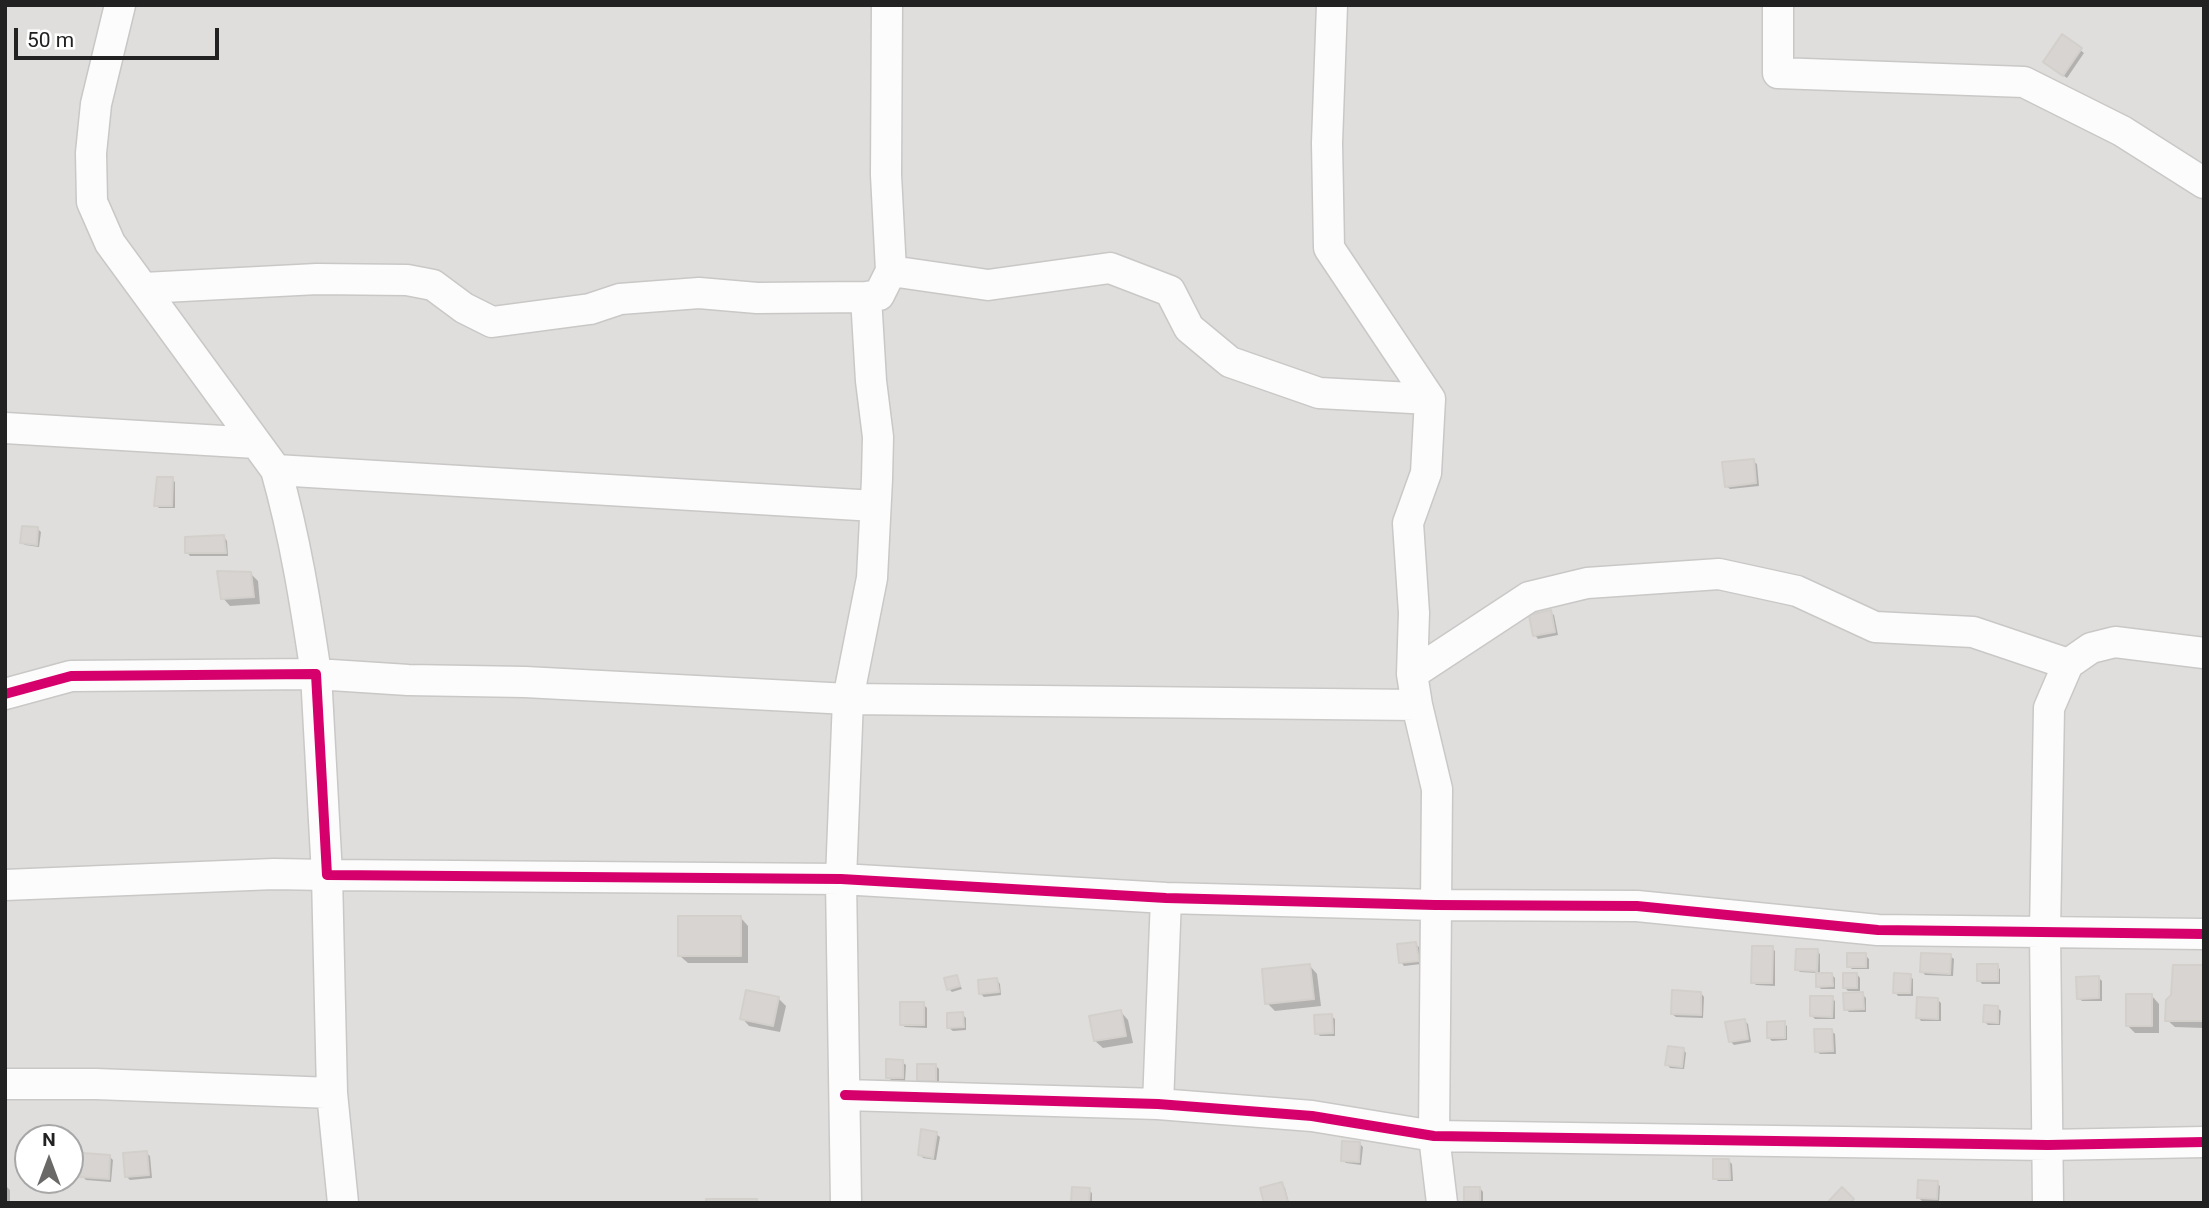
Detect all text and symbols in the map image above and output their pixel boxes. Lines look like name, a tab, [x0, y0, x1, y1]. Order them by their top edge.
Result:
scale bar	[18, 14, 222, 58]
text: 50 m	[27, 28, 74, 52]
north arrow	[14, 1124, 84, 1194]
text: N	[42, 1128, 56, 1151]

